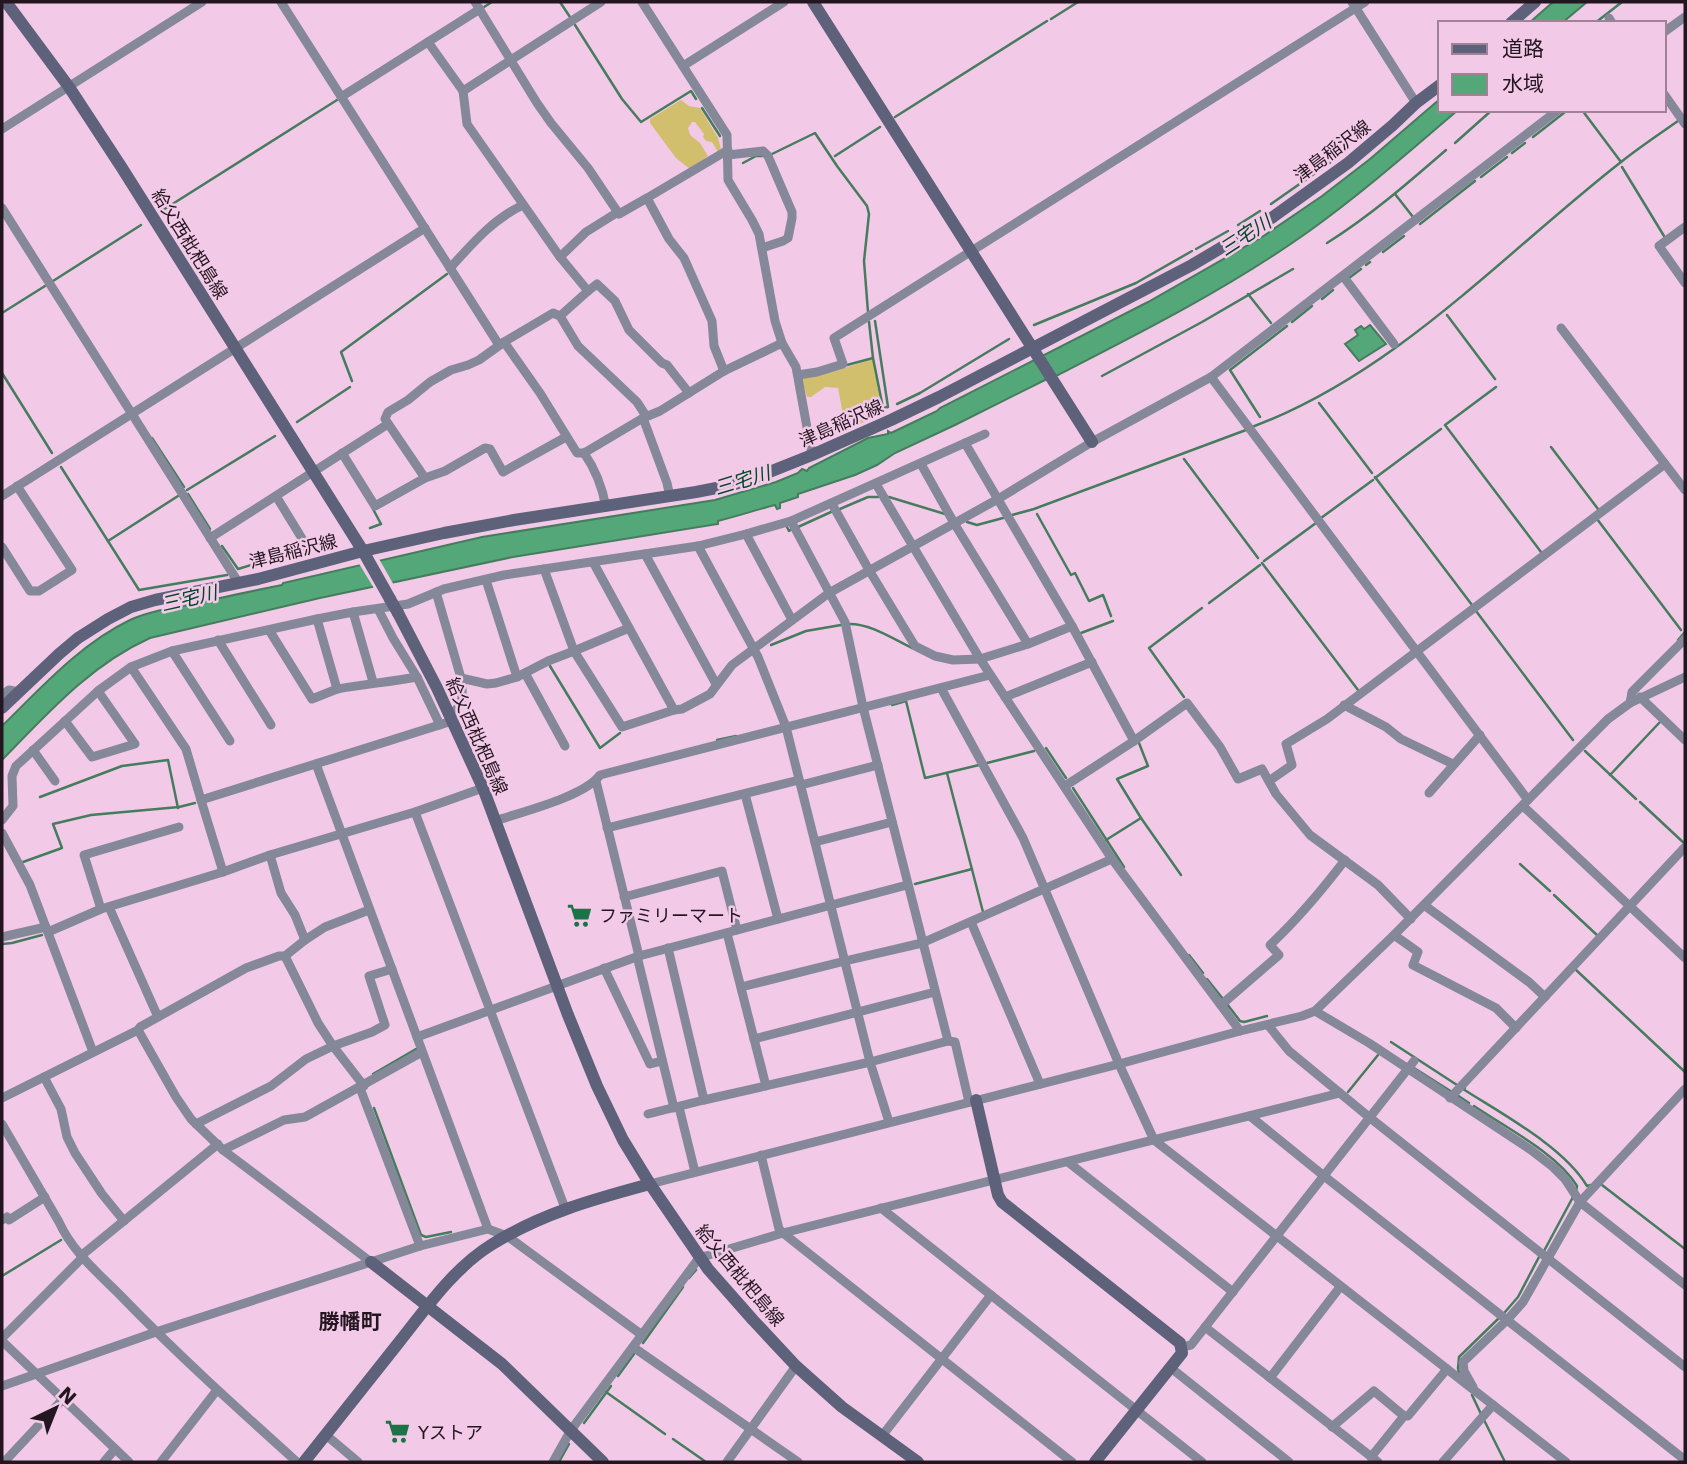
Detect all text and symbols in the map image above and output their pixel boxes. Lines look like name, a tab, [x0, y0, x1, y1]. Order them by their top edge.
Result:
legend	[1438, 21, 1666, 112]
text: 道路	[1502, 37, 1544, 61]
text: 水域	[1502, 72, 1544, 96]
street label: 津島稲沢線	[1290, 116, 1374, 186]
street label: 給父西枇杷島線	[148, 185, 232, 303]
water label: 三宅川	[1215, 209, 1277, 260]
street label: 津島稲沢線	[796, 395, 886, 451]
water label: 三宅川	[712, 461, 774, 499]
street label: 津島稲沢線	[247, 530, 339, 572]
water label: 三宅川	[159, 580, 221, 615]
street label: 給父西枇杷島線	[442, 674, 512, 798]
supermarket icon: ファミリーマート	[565, 901, 593, 929]
place label: ファミリーマート	[599, 905, 743, 926]
street label: 給父西枇杷島線	[691, 1220, 789, 1330]
district label: 勝幡町	[319, 1310, 382, 1334]
north arrow	[21, 1373, 91, 1443]
text: N	[54, 1382, 81, 1409]
supermarket icon: Yストア	[384, 1418, 412, 1446]
place label: Yストア	[417, 1422, 483, 1443]

